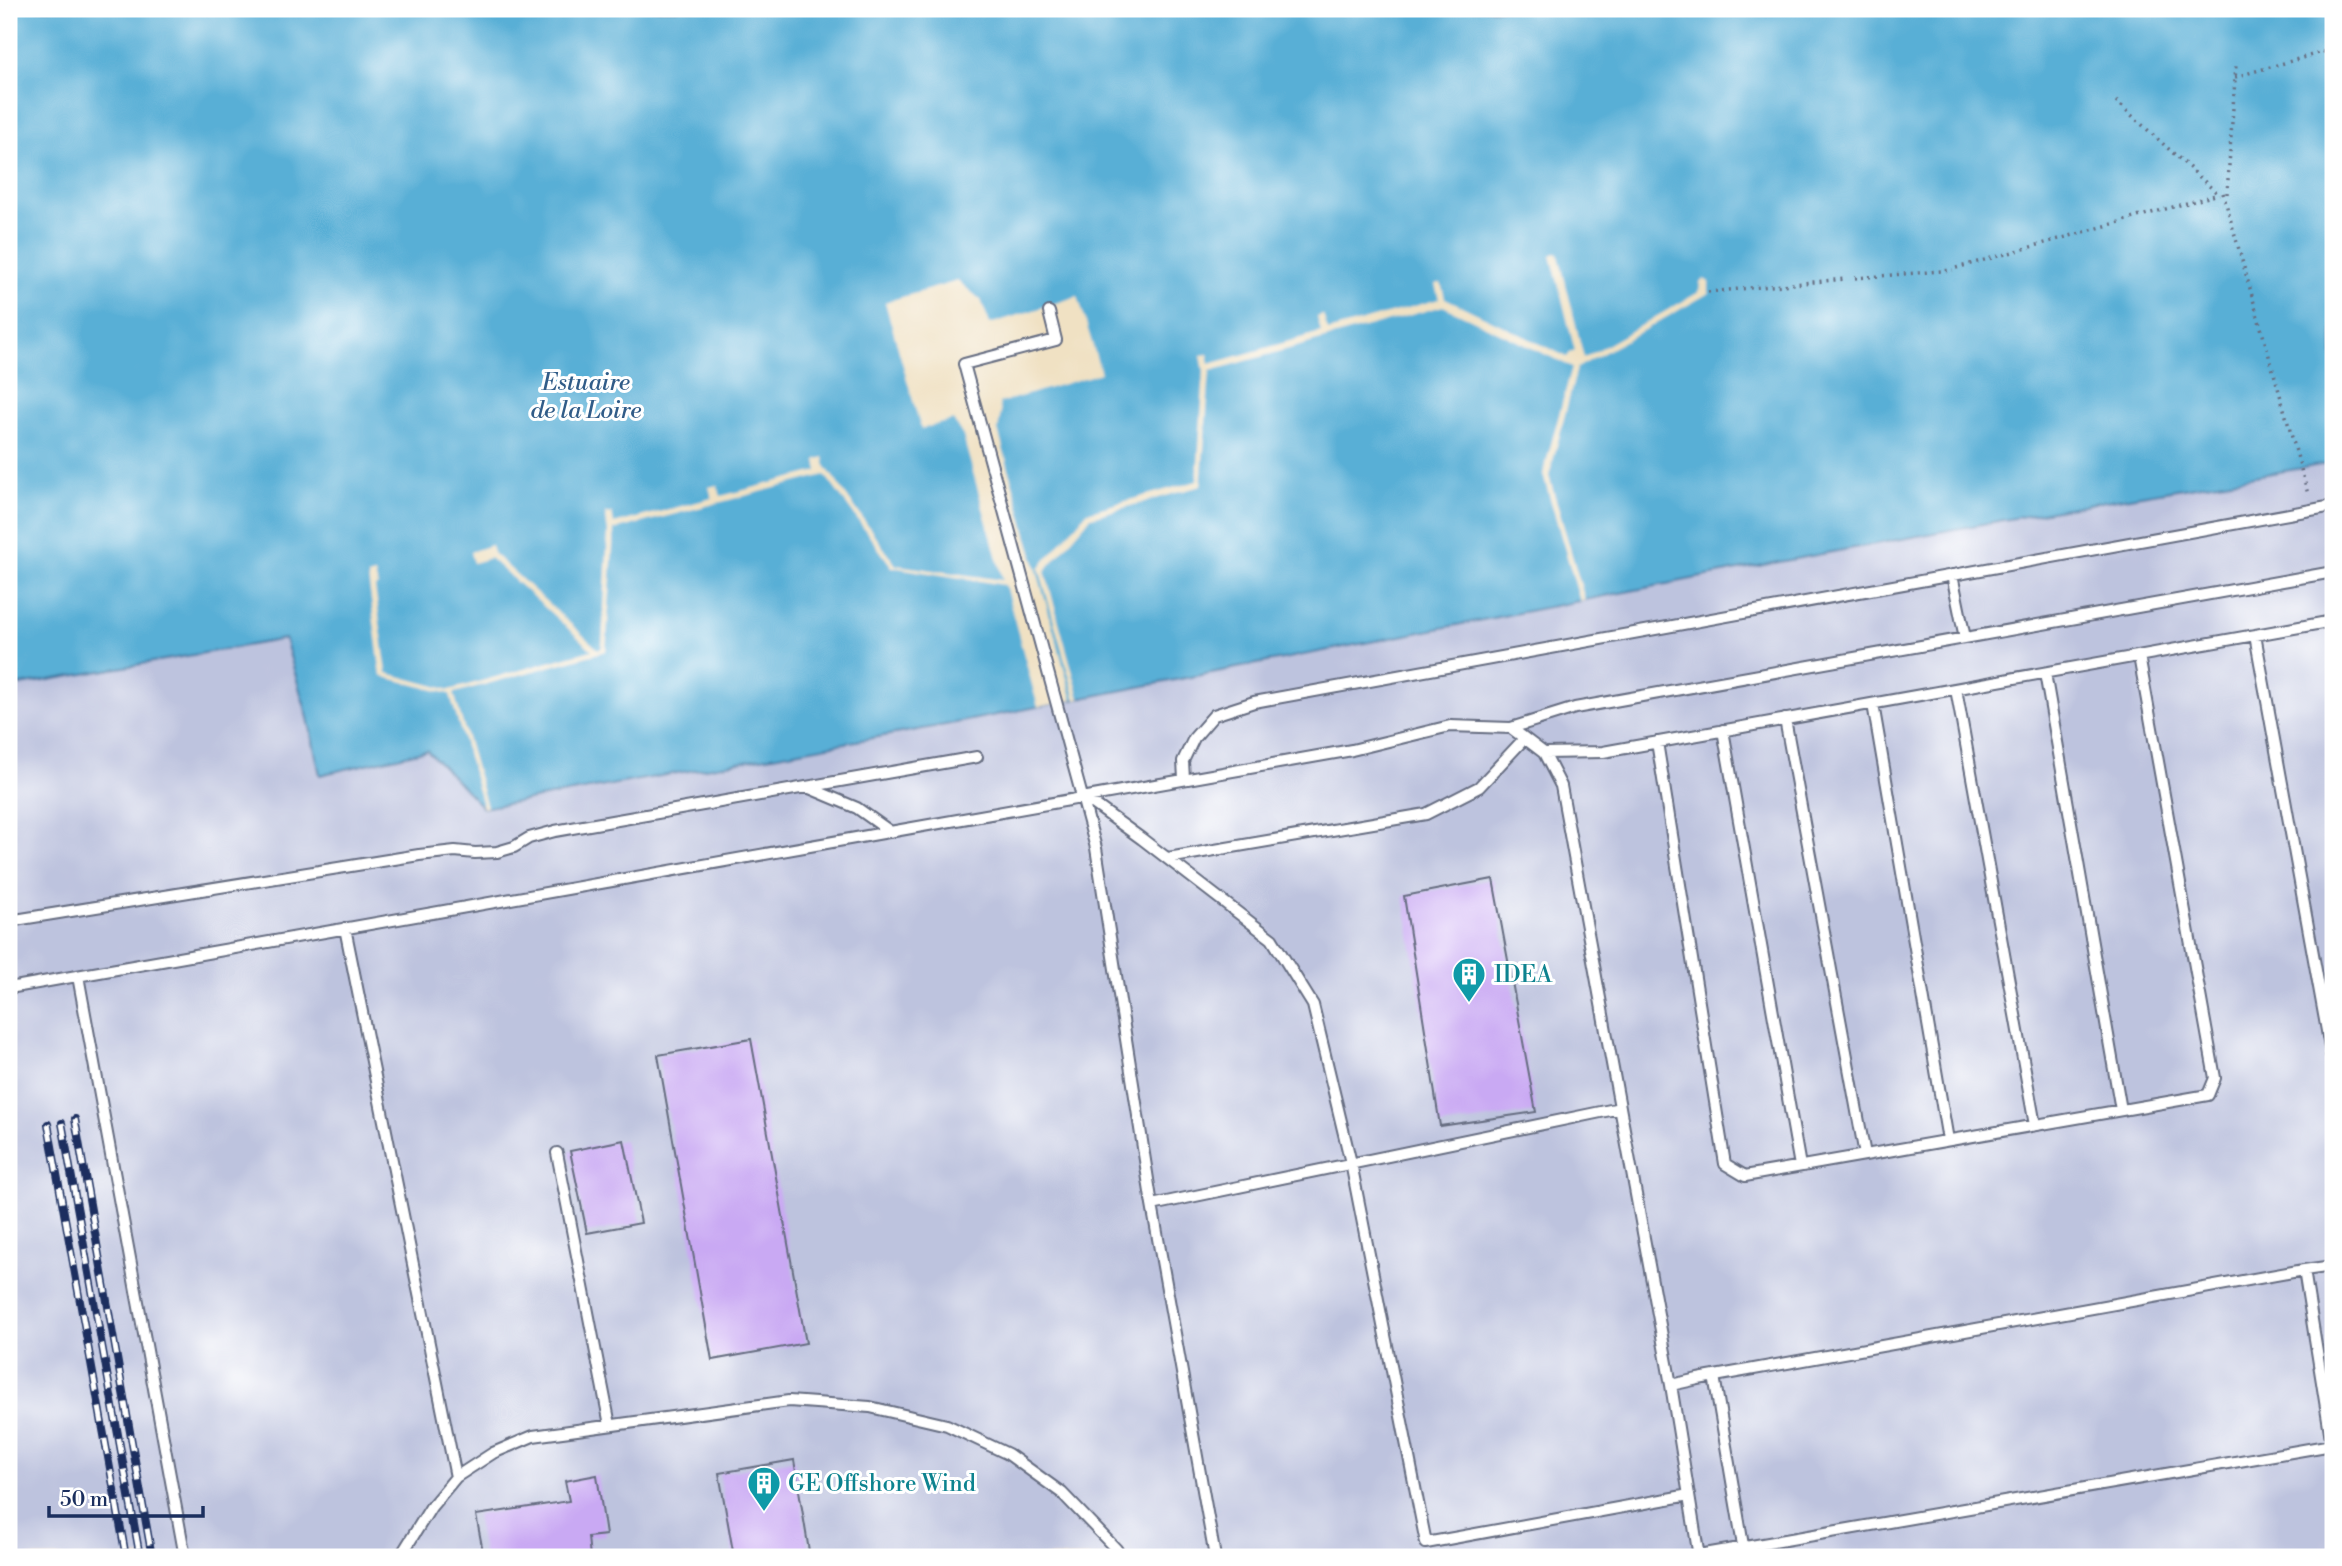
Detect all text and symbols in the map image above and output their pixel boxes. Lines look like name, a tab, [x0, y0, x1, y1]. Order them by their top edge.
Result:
water label: Estuaire de la Loire	[531, 368, 641, 426]
building icon: IDEA	[1450, 955, 1488, 1004]
place label: IDEA	[1494, 961, 1553, 989]
building icon: GE Offshore Wind	[745, 1464, 783, 1513]
place label: GE Offshore Wind	[788, 1470, 976, 1498]
scale bar	[49, 1475, 203, 1519]
text: 50 m	[60, 1487, 108, 1513]

